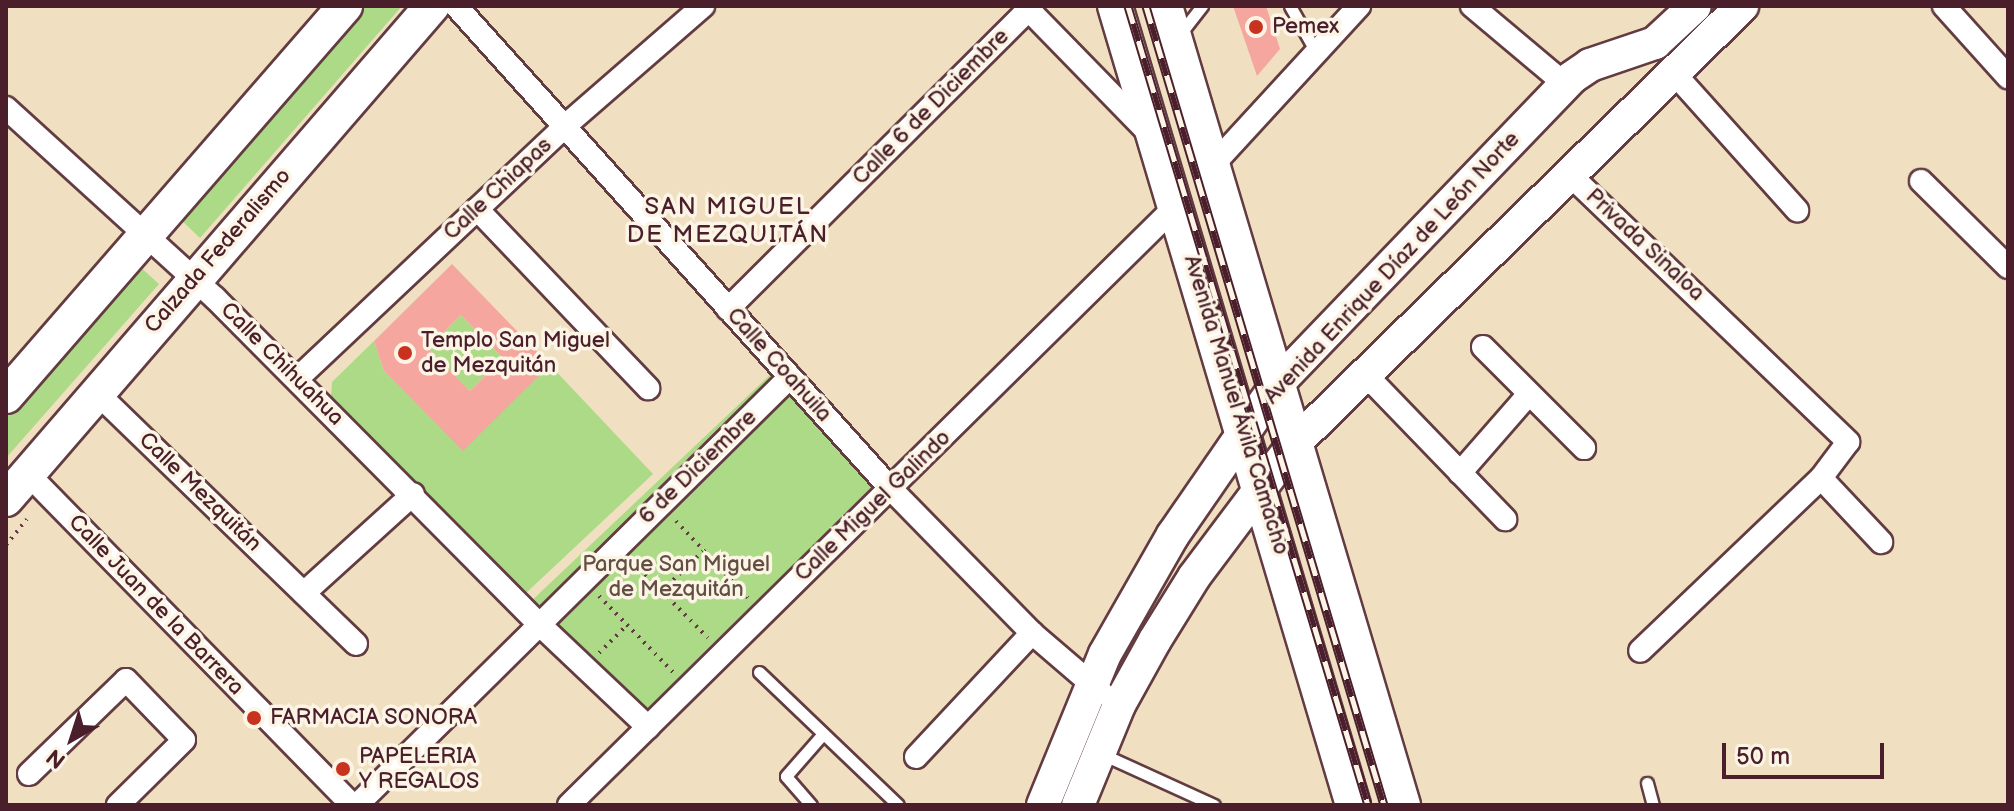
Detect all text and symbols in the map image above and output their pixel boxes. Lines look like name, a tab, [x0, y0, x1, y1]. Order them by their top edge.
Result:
place label: Pemex	[1272, 14, 1339, 40]
marker: Pemex	[1247, 18, 1265, 36]
street label: Calle 6 de Diciembre	[847, 23, 1015, 191]
street label: Avenida Enrique Díaz de León Norte	[1259, 126, 1525, 410]
street label: Calle Chiapas	[438, 132, 558, 246]
street label: Calzada Federalismo	[139, 163, 297, 339]
street label: Privada Sinaloa	[1580, 183, 1710, 307]
district label: SAN MIGUEL DE MEZQUITÁN	[627, 193, 829, 249]
street label: Avenida Manuel Ávila Camacho	[1178, 252, 1294, 558]
street label: Calle Chihuahua	[215, 297, 349, 431]
street label: Calle Coahuila	[721, 303, 837, 427]
place label: Templo San Miguel de Mezquitán	[421, 327, 610, 378]
marker: Templo San Miguel de Mezquitán	[396, 344, 414, 362]
street label: 6 de Diciembre	[634, 404, 762, 530]
street label: Calle Miguel Galindo	[790, 425, 956, 587]
street label: Calle Mezquitán	[133, 427, 267, 557]
street label: Calle Juan de la Barrera	[62, 509, 250, 701]
park label: Parque San Miguel de Mezquitán	[582, 551, 770, 602]
north arrow	[32, 699, 112, 779]
place label: FARMACIA SONORA	[270, 705, 477, 731]
marker: FARMACIA SONORA	[245, 709, 263, 727]
scale bar	[1726, 727, 1888, 777]
text: N	[42, 742, 72, 774]
text: 50 m	[1736, 742, 1790, 771]
place label: PAPELERIA Y REGALOS	[359, 743, 479, 794]
marker: PAPELERIA Y REGALOS	[334, 760, 352, 778]

